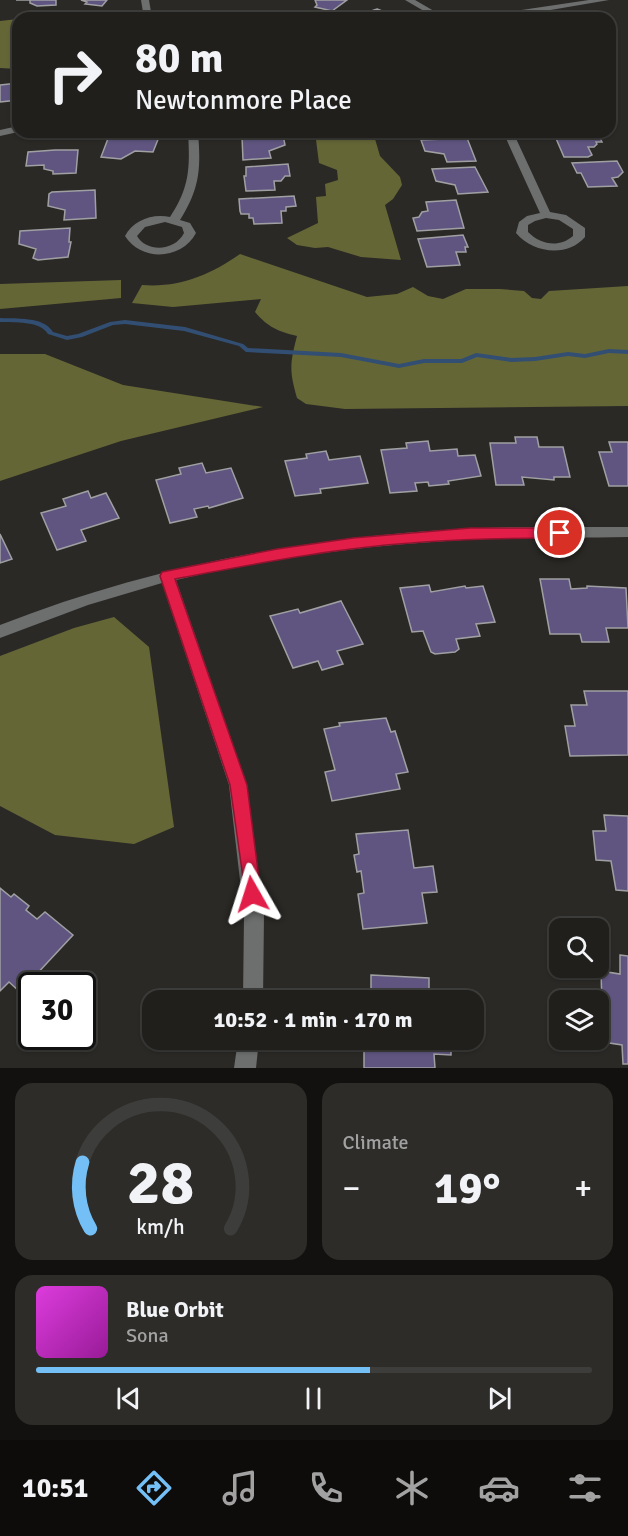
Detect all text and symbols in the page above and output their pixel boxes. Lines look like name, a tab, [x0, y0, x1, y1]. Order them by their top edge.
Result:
text: 80 m	[135, 33, 224, 84]
icon: right	[36, 36, 114, 114]
text: Newtonmore Place	[135, 84, 352, 117]
pin	[534, 507, 585, 558]
icon: arrive	[543, 516, 576, 549]
position arrow	[220, 862, 284, 926]
map controls	[549, 918, 609, 1050]
button: search	[549, 918, 609, 978]
speed limit sign: 30	[18, 972, 96, 1050]
button: layers	[549, 990, 609, 1050]
text: 10:52 · 1 min · 170 m	[213, 1006, 413, 1033]
text: Climate	[343, 1130, 408, 1155]
text: 28	[127, 1144, 194, 1221]
text: 19°	[434, 1161, 501, 1216]
text: −	[343, 1168, 360, 1209]
text: +	[574, 1168, 592, 1209]
text: km/h	[136, 1214, 185, 1240]
text: Blue Orbit	[126, 1296, 224, 1323]
text: Sona	[126, 1323, 169, 1348]
icon: previous	[112, 1382, 145, 1415]
icon: pause	[297, 1382, 330, 1415]
icon: next	[483, 1382, 516, 1415]
icon: directions	[133, 1467, 175, 1509]
icon: music	[219, 1467, 261, 1509]
icon: phone	[305, 1467, 347, 1509]
icon: climate	[391, 1467, 433, 1509]
icon: car	[478, 1467, 520, 1509]
icon: filters	[564, 1467, 606, 1509]
text: 10:51	[22, 1472, 88, 1505]

